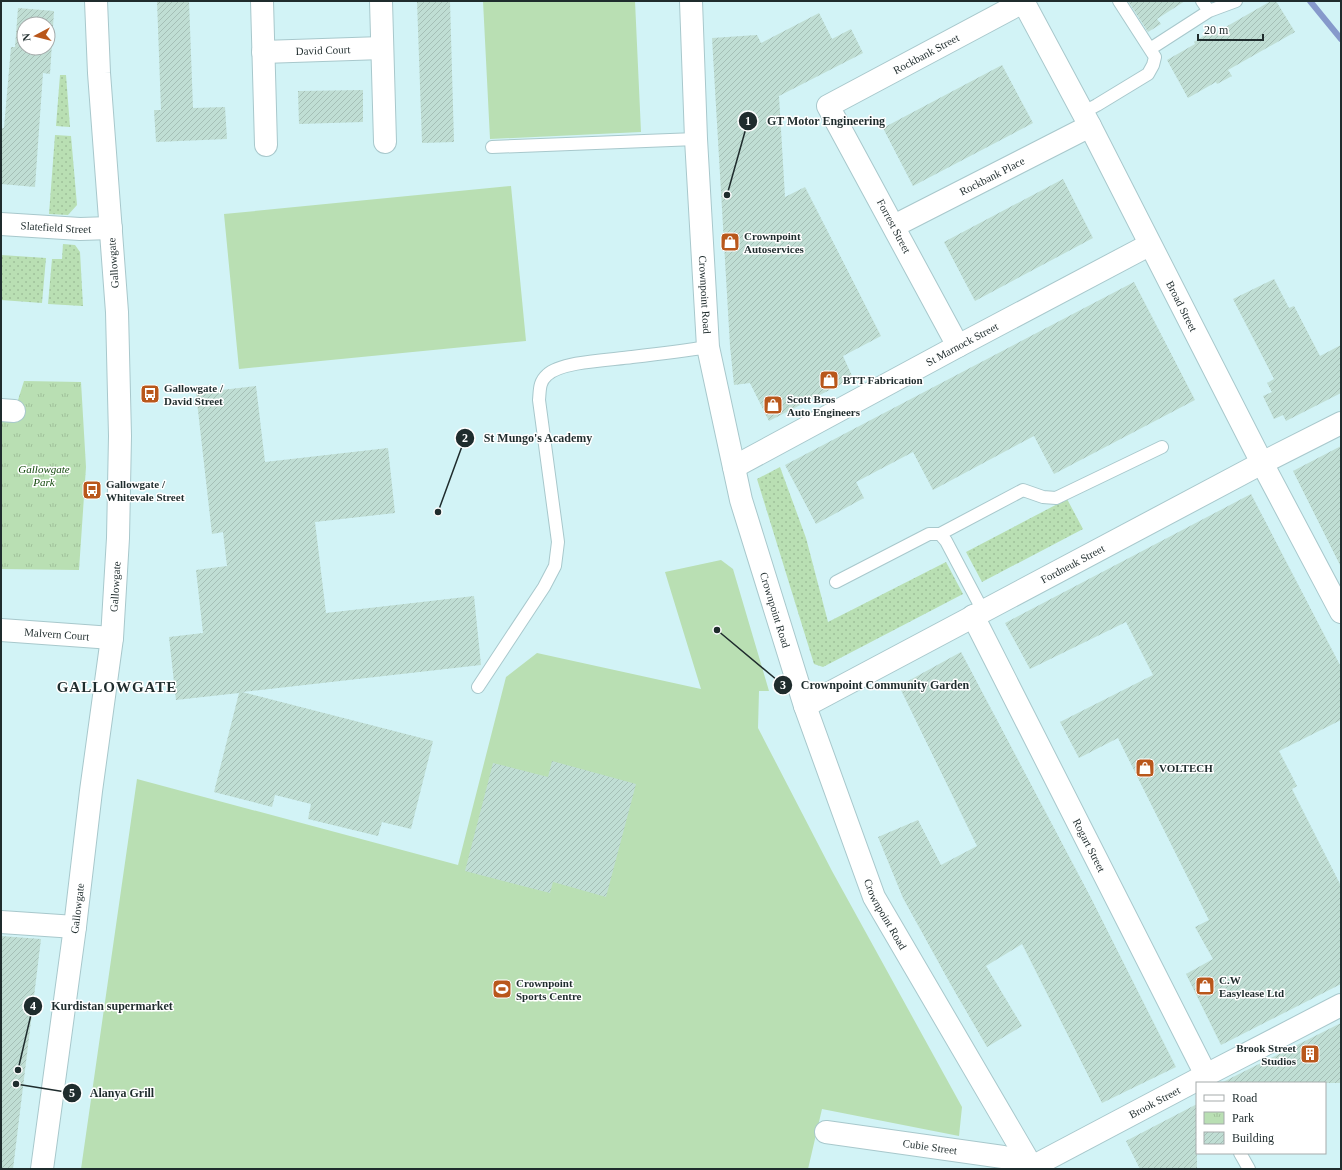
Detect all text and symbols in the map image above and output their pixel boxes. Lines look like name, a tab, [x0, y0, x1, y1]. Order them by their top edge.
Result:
north arrow	[16, 16, 56, 56]
scale bar	[1198, 16, 1263, 42]
text: 20 m	[1204, 23, 1229, 37]
street label: Rockbank Street	[891, 31, 961, 76]
text: N	[20, 32, 33, 42]
street label: David Court	[295, 43, 351, 57]
callout: GT Motor Engineering	[738, 109, 893, 133]
text: 1	[745, 114, 751, 128]
text: GT Motor Engineering	[767, 114, 885, 128]
street label: Rockbank Place	[958, 154, 1027, 198]
street label: Forrest Street	[875, 197, 913, 255]
street label: Slatefield Street	[20, 219, 91, 235]
place label: Crownpoint Autoservices	[744, 230, 805, 255]
shop icon: Crownpoint Autoservices	[719, 231, 741, 253]
street label: Gallowgate	[105, 237, 121, 289]
street label: Crownpoint Road	[697, 255, 713, 335]
street label: Broad Street	[1164, 279, 1200, 333]
street label: St Marnock Street	[924, 320, 1000, 368]
shop icon: BTT Fabrication	[818, 369, 840, 391]
place label: BTT Fabrication	[843, 374, 923, 386]
place label: Gallowgate / David Street	[164, 382, 224, 407]
bus stop icon: Gallowgate / David Street	[139, 383, 161, 405]
place label: Scott Bros Auto Engineers	[787, 393, 861, 418]
shop icon: Scott Bros Auto Engineers	[762, 394, 784, 416]
callout: St Mungo's Academy	[455, 426, 600, 450]
text: 2	[462, 431, 468, 445]
text: St Mungo's Academy	[484, 431, 592, 445]
park label: Gallowgate Park	[18, 463, 70, 488]
place label: Gallowgate / Whitevale Street	[106, 478, 185, 503]
bus stop icon: Gallowgate / Whitevale Street	[81, 479, 103, 501]
street label: Fordneuk Street	[1039, 542, 1107, 586]
street label: Gallowgate	[108, 561, 123, 612]
street label: Crownpoint Road	[758, 571, 793, 650]
street label: Malvern Court	[24, 626, 90, 642]
callout: Crownpoint Community Garden	[773, 673, 978, 697]
text: 3	[780, 678, 786, 692]
text: Crownpoint Community Garden	[801, 678, 970, 692]
district label: GALLOWGATE	[57, 679, 177, 695]
shop icon: VOLTECH	[1134, 757, 1156, 779]
place label: VOLTECH	[1159, 762, 1213, 774]
street label: Rogart Street	[1071, 816, 1108, 874]
street label: Crownpoint Road	[862, 877, 909, 952]
street label: Gallowgate	[68, 882, 86, 934]
place label: C.W Easylease Ltd	[1219, 974, 1284, 999]
shop icon: C.W Easylease Ltd	[1194, 975, 1216, 997]
place label: Crownpoint Sports Centre	[516, 977, 582, 1002]
sports icon: Crownpoint Sports Centre	[491, 978, 513, 1000]
callout: Kurdistan supermarket	[23, 994, 181, 1018]
text: 4	[30, 999, 36, 1013]
text: Kurdistan supermarket	[51, 999, 173, 1013]
place label: Brook Street Studios	[1236, 1042, 1297, 1067]
building icon: Brook Street Studios	[1299, 1043, 1321, 1065]
callout: Alanya Grill	[62, 1081, 162, 1105]
legend	[1196, 1082, 1326, 1154]
street label: Brook Street	[1127, 1084, 1182, 1121]
text: 5	[69, 1086, 75, 1100]
text: Alanya Grill	[90, 1086, 155, 1100]
text: Road	[1232, 1091, 1257, 1105]
text: Park	[1232, 1111, 1254, 1125]
text: Building	[1232, 1131, 1274, 1145]
street label: Cubie Street	[902, 1137, 958, 1156]

